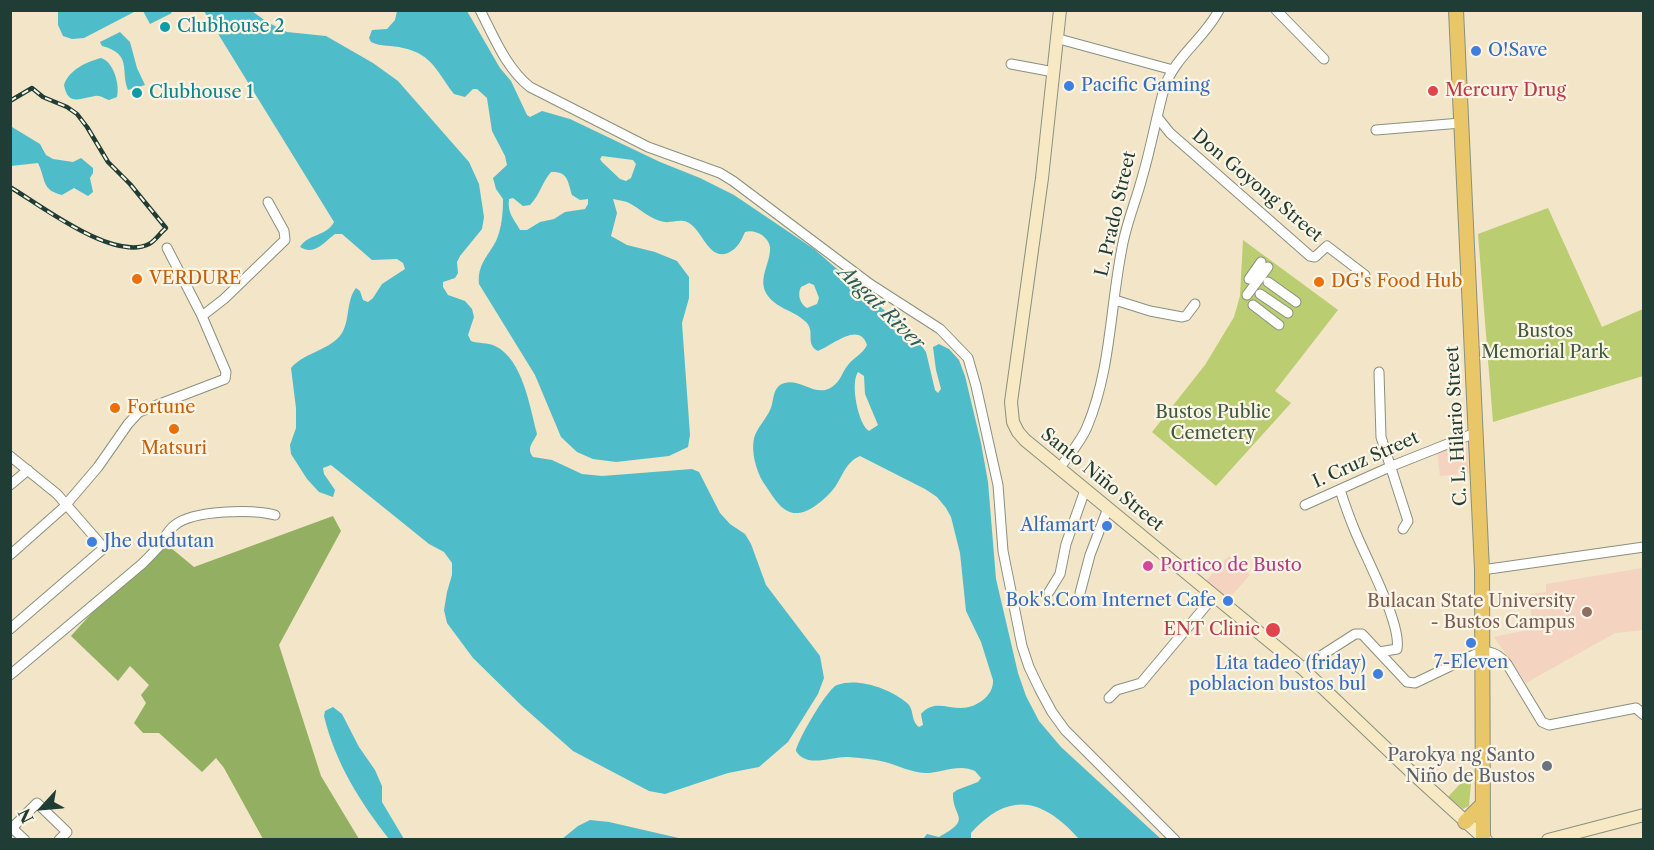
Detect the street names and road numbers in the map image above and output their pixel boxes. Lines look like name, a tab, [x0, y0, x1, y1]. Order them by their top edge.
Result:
street label: Don Goyong Street	[1187, 125, 1327, 247]
street label: L. Prado Street	[1091, 149, 1141, 279]
street label: C. L. Hilario Street	[1442, 345, 1472, 507]
street label: Santo Niño Street	[1036, 424, 1168, 536]
street label: I. Cruz Street	[1310, 427, 1422, 493]

